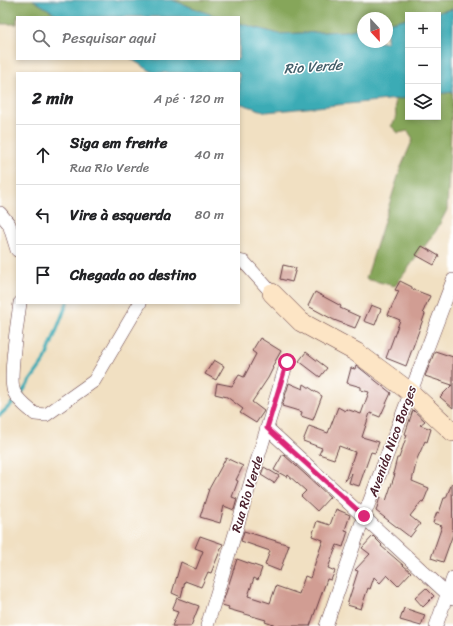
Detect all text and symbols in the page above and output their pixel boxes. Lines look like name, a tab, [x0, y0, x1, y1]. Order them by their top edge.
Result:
north arrow	[357, 12, 393, 48]
map controls	[405, 12, 441, 120]
button: +	[405, 12, 441, 48]
search box	[16, 16, 240, 60]
text: Pesquisar aqui	[62, 25, 156, 51]
icon: search	[30, 27, 52, 49]
button: −	[405, 48, 441, 84]
water label: Rio Verde	[283, 52, 345, 82]
text: 2 min	[32, 83, 73, 113]
button: layers	[405, 84, 441, 120]
text: A pé · 120 m	[154, 87, 224, 110]
text: Siga em frente	[70, 130, 167, 156]
text: 40 m	[194, 143, 224, 166]
icon: ahead	[32, 144, 54, 166]
text: Rua Rio Verde	[70, 156, 149, 179]
text: Vire à esquerda	[70, 202, 171, 228]
text: 80 m	[195, 203, 224, 226]
icon: left	[32, 204, 54, 226]
text: Chegada ao destino	[70, 262, 196, 288]
icon: arrive	[32, 264, 54, 286]
route start	[278, 353, 296, 371]
street label: Avenida Nico Borges	[361, 381, 423, 501]
street label: Rua Rio Verde	[224, 453, 270, 535]
route end	[355, 507, 373, 525]

